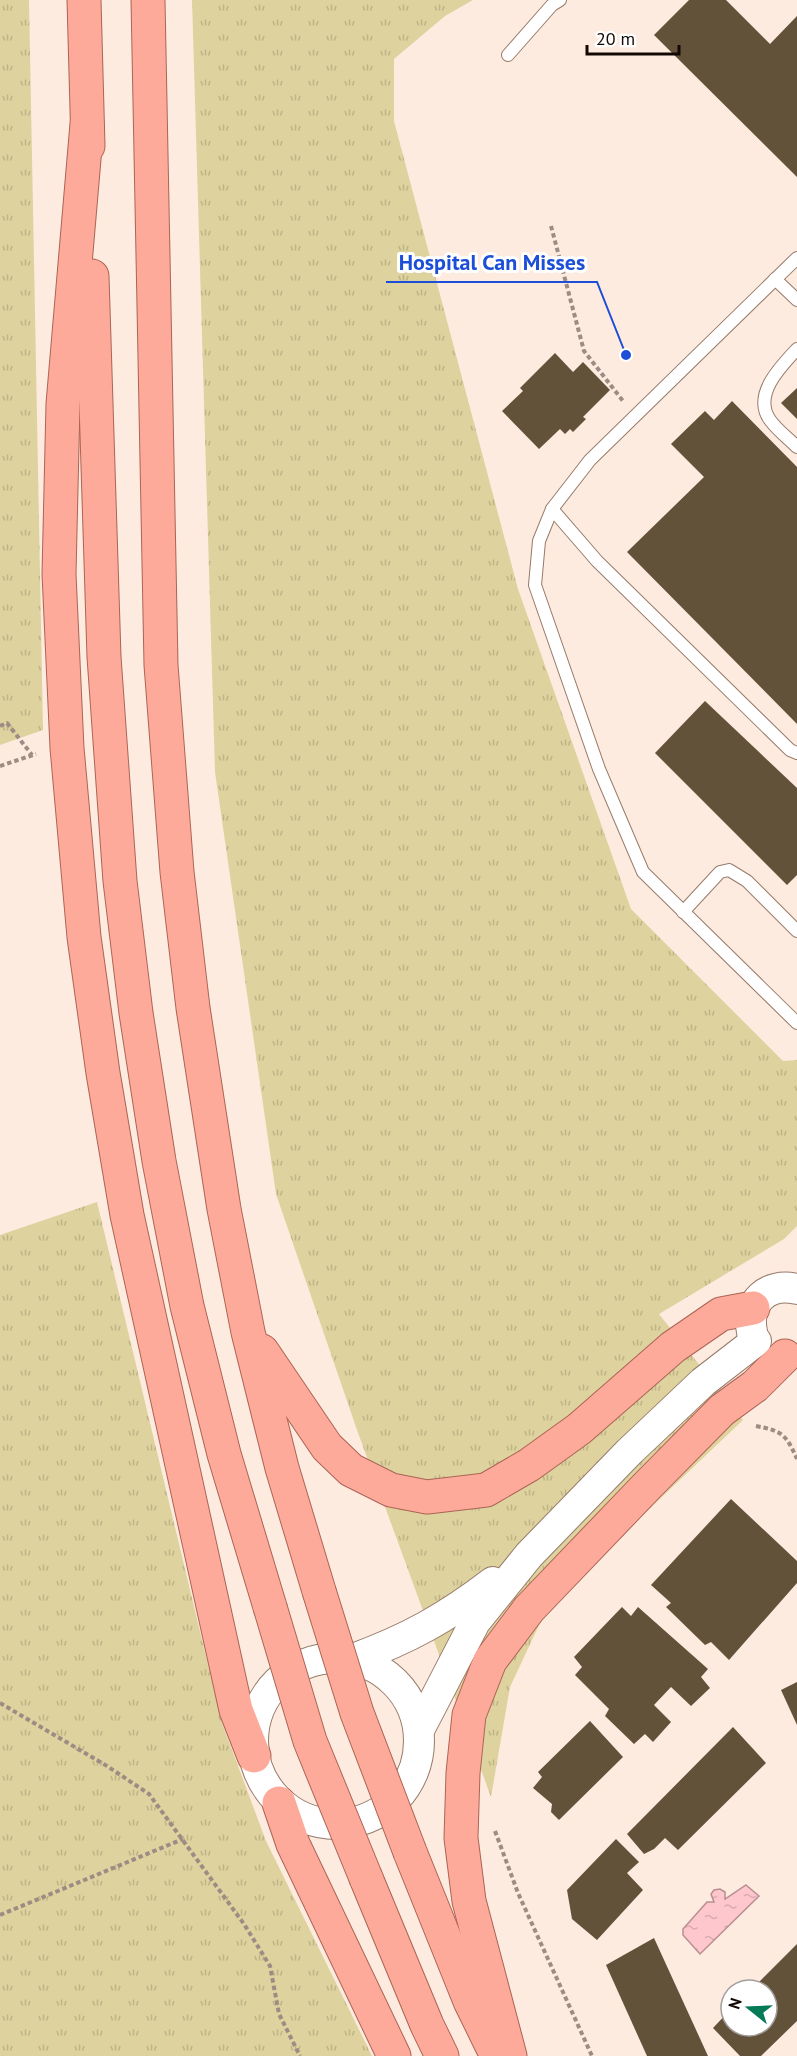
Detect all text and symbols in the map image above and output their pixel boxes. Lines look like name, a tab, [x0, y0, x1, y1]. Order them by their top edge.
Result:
scale bar	[587, 18, 678, 56]
text: 20 m	[596, 27, 635, 50]
callout: Hospital Can Misses	[386, 242, 597, 282]
text: Hospital Can Misses	[399, 248, 585, 276]
north arrow	[719, 1978, 779, 2038]
text: N	[724, 1995, 746, 2011]

